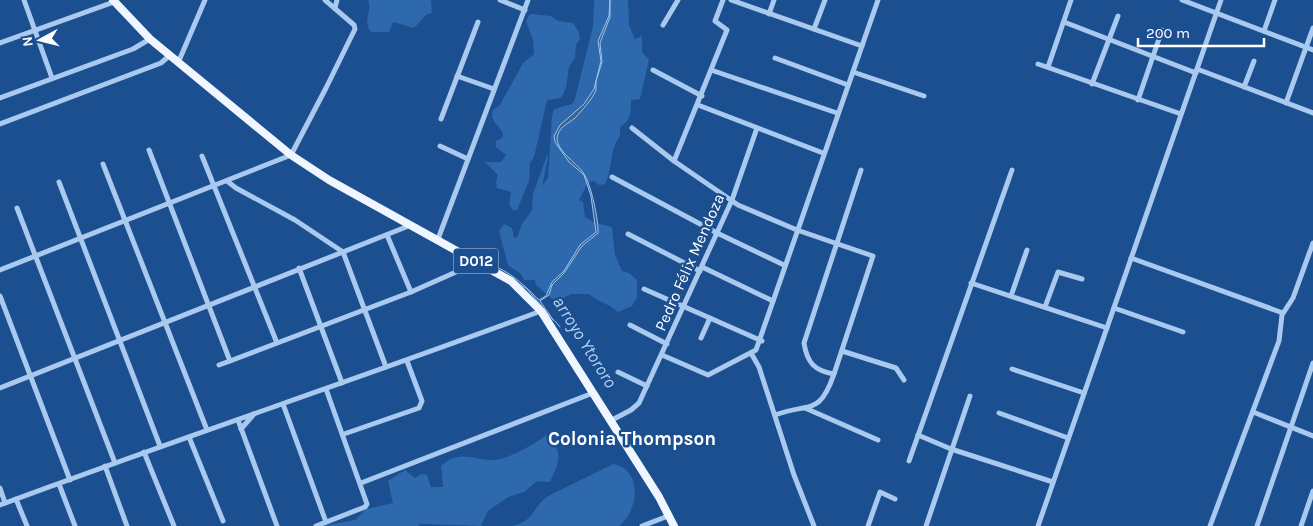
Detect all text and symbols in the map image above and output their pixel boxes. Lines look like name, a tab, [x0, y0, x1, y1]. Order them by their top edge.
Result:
north arrow	[15, 15, 65, 65]
scale bar	[1138, 15, 1264, 47]
text: 200 m	[1146, 24, 1190, 42]
text: N	[19, 36, 37, 48]
street label: Pedro Félix Mendoza	[651, 191, 728, 334]
road number: D012	[454, 248, 498, 274]
water label: arroyo Ytororo	[548, 292, 622, 392]
district label: Colonia Thompson	[548, 428, 716, 450]

